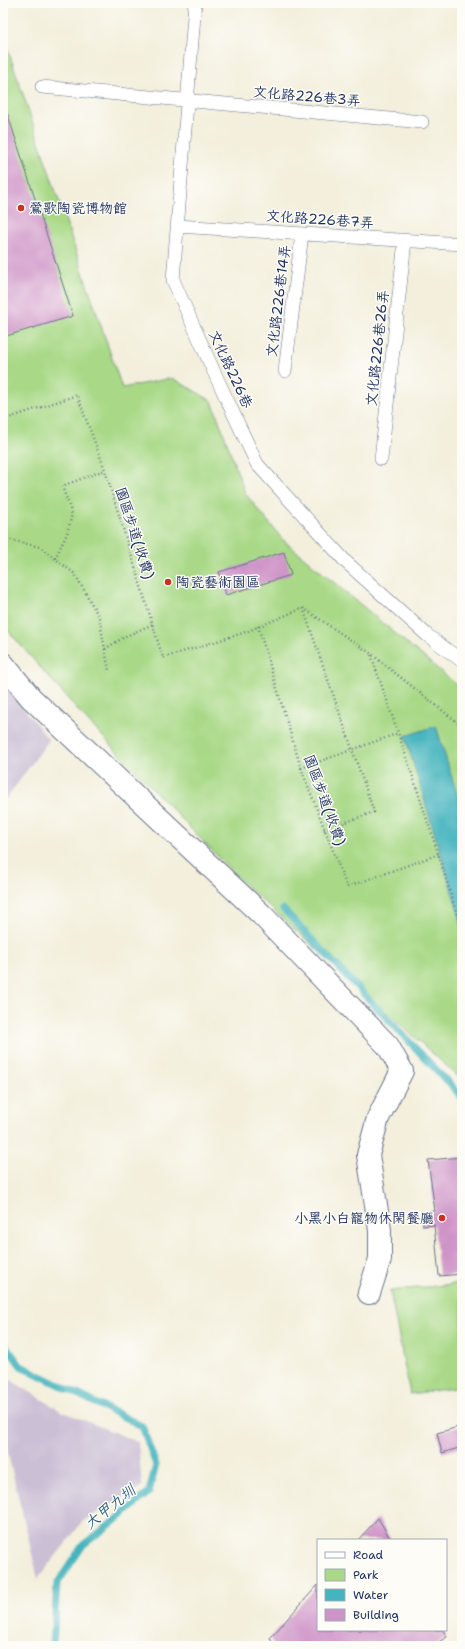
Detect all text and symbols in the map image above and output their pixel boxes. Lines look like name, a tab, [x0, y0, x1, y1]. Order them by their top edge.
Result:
street label: 文化路226巷3弄	[252, 82, 362, 110]
place label: 鶯歌陶瓷博物館	[29, 199, 127, 217]
marker: 鶯歌陶瓷博物館	[16, 203, 26, 213]
street label: 文化路226巷7弄	[266, 206, 374, 232]
street label: 文化路226巷14弄	[262, 244, 294, 358]
street label: 文化路226巷26弄	[362, 289, 392, 407]
street label: 文化路226巷	[205, 327, 257, 412]
street label: 園區步道(收費)	[112, 485, 158, 581]
place label: 陶瓷藝術園區	[176, 573, 260, 591]
marker: 陶瓷藝術園區	[163, 577, 173, 587]
street label: 園區步道(收費)	[300, 752, 350, 848]
place label: 小黑小白寵物休閑餐廳	[294, 1209, 434, 1227]
marker: 小黑小白寵物休閑餐廳	[437, 1213, 447, 1223]
water label: 大甲九圳	[80, 1479, 141, 1534]
legend	[317, 1539, 447, 1631]
text: Road	[353, 1547, 384, 1563]
text: Park	[353, 1567, 379, 1583]
text: Water	[353, 1587, 389, 1603]
text: Building	[353, 1607, 399, 1623]

